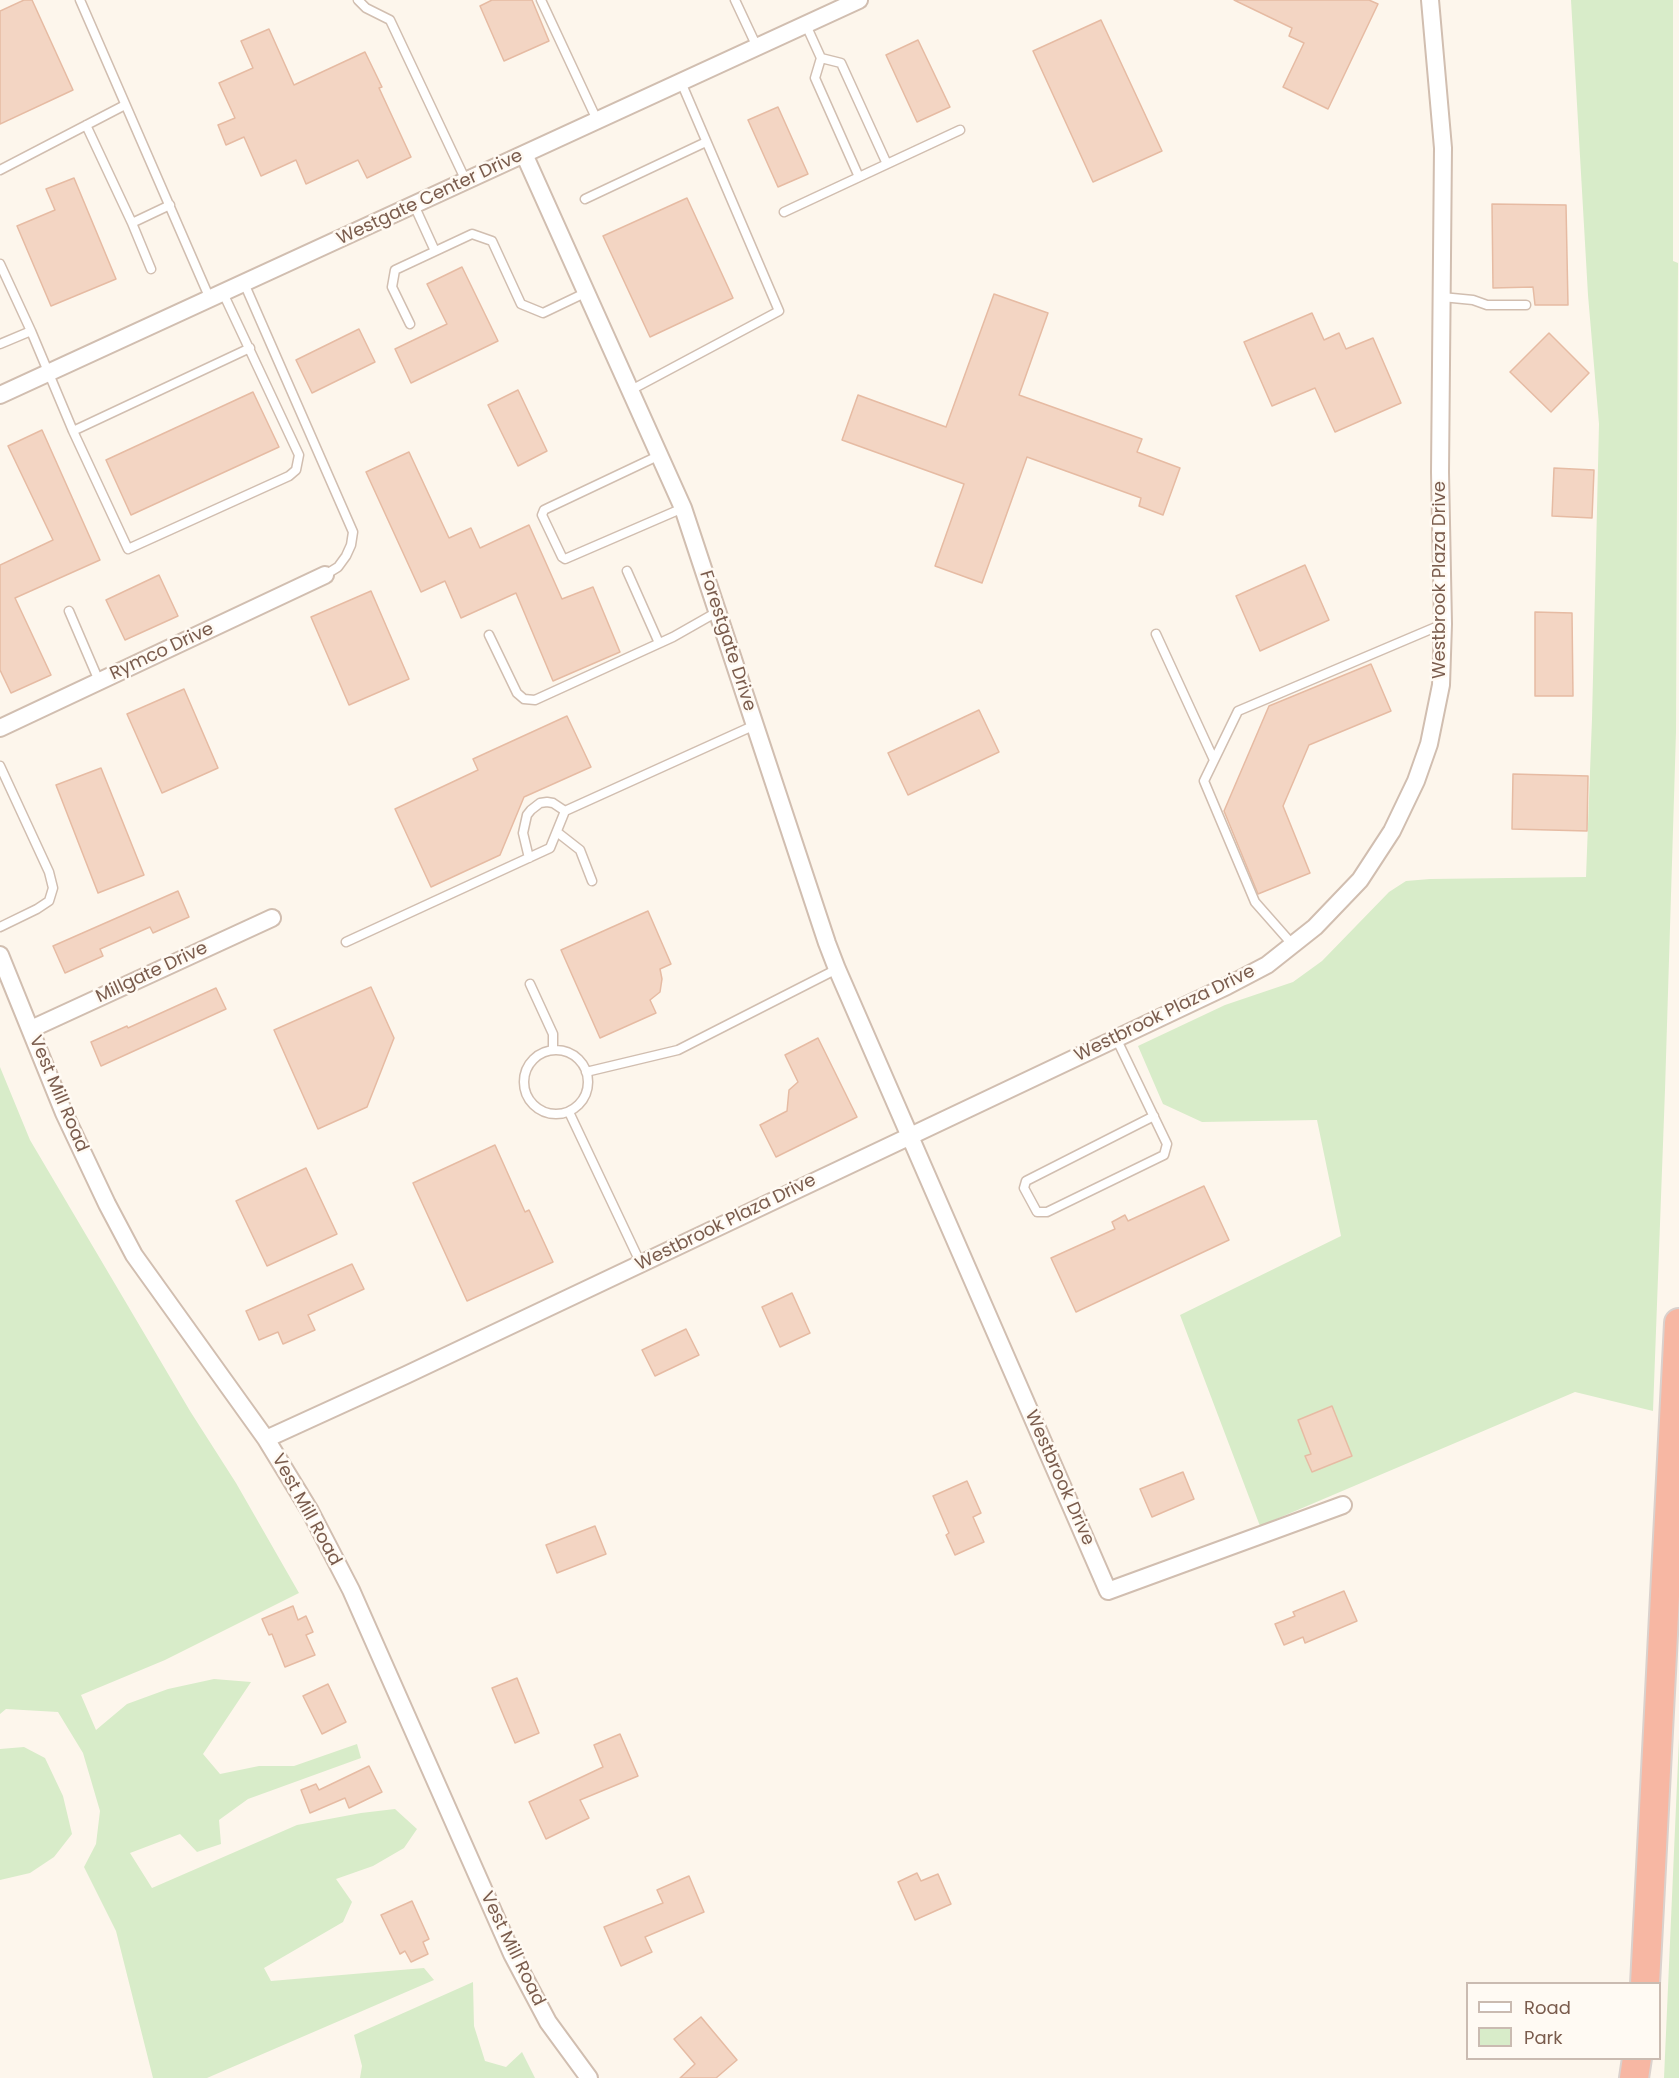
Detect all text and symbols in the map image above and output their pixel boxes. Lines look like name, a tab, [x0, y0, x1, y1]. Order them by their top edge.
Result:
street label: Westgate Center Drive	[334, 145, 526, 251]
street label: Westbrook Plaza Drive	[1429, 481, 1451, 679]
street label: Forestgate Drive	[694, 568, 760, 714]
street label: Rymco Drive	[107, 619, 217, 685]
street label: Millgate Drive	[93, 938, 211, 1008]
street label: Westbrook Plaza Drive	[1071, 961, 1259, 1067]
street label: Vest Mill Road	[24, 1032, 92, 1156]
street label: Westbrook Plaza Drive	[632, 1170, 820, 1276]
street label: Westbrook Drive	[1019, 1407, 1099, 1549]
street label: Vest Mill Road	[266, 1450, 346, 1570]
street label: Vest Mill Road	[475, 1888, 549, 2010]
legend	[1466, 1982, 1661, 2060]
text: Road	[1524, 1995, 1571, 2020]
text: Park	[1524, 2025, 1563, 2050]

